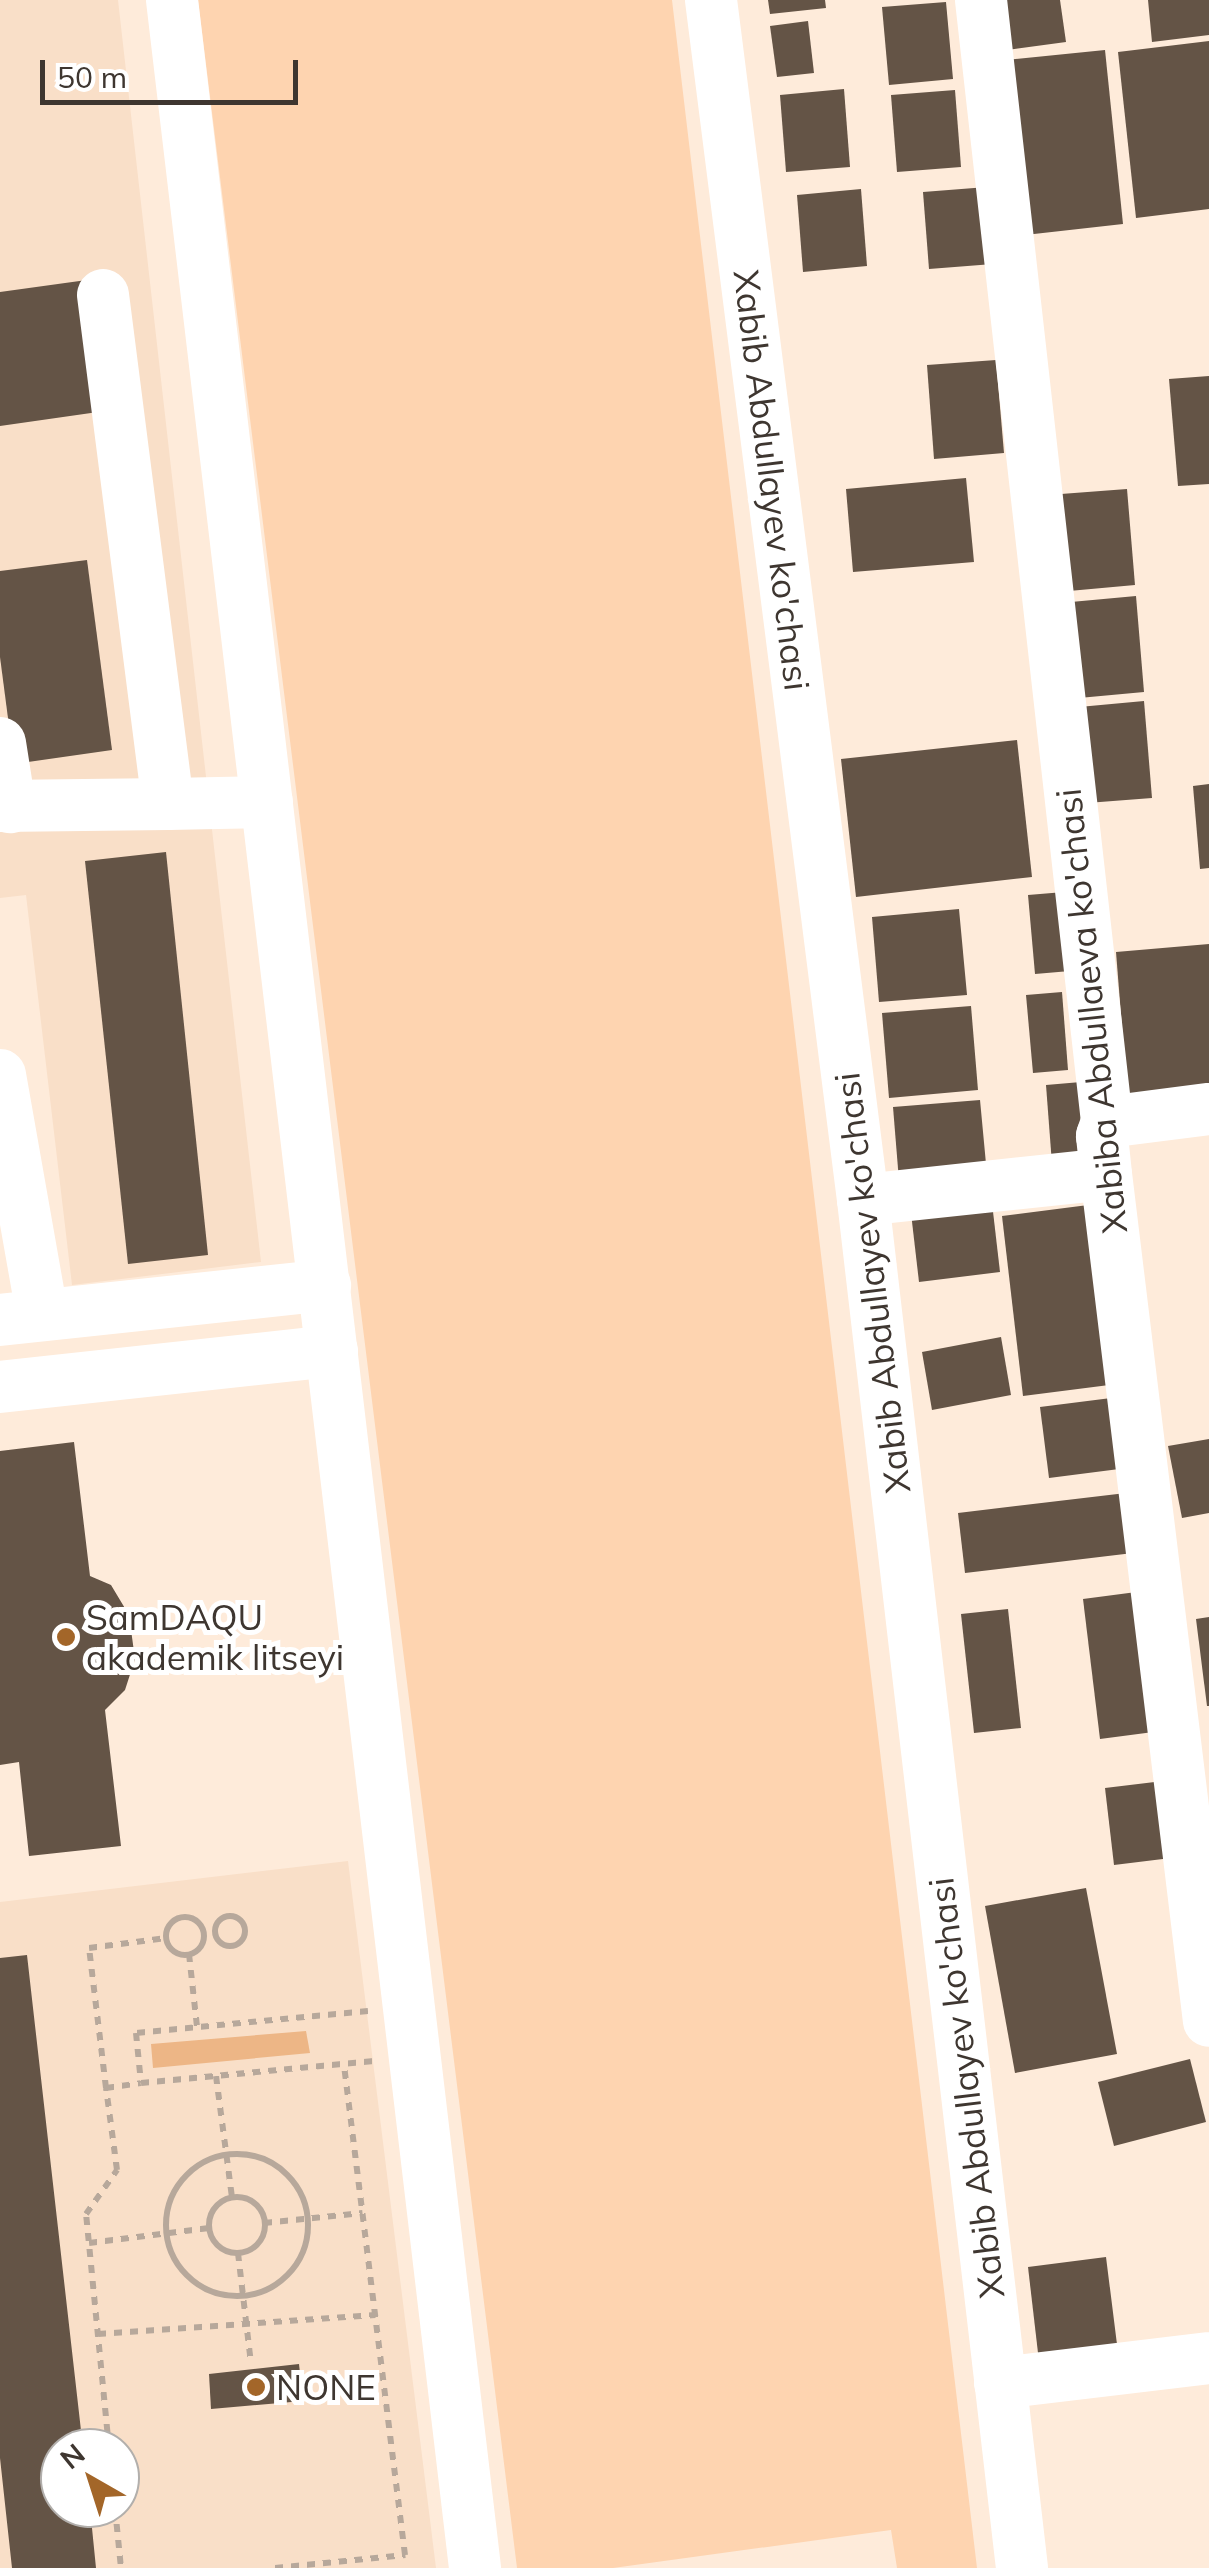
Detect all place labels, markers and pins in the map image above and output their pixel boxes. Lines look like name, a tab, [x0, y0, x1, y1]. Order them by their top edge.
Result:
place label: SamDAQU akademik litseyi	[86, 1596, 344, 1678]
marker: SamDAQU akademik litseyi	[55, 1626, 77, 1648]
place label: NONE	[276, 2366, 376, 2408]
marker: NONE	[245, 2376, 267, 2398]

